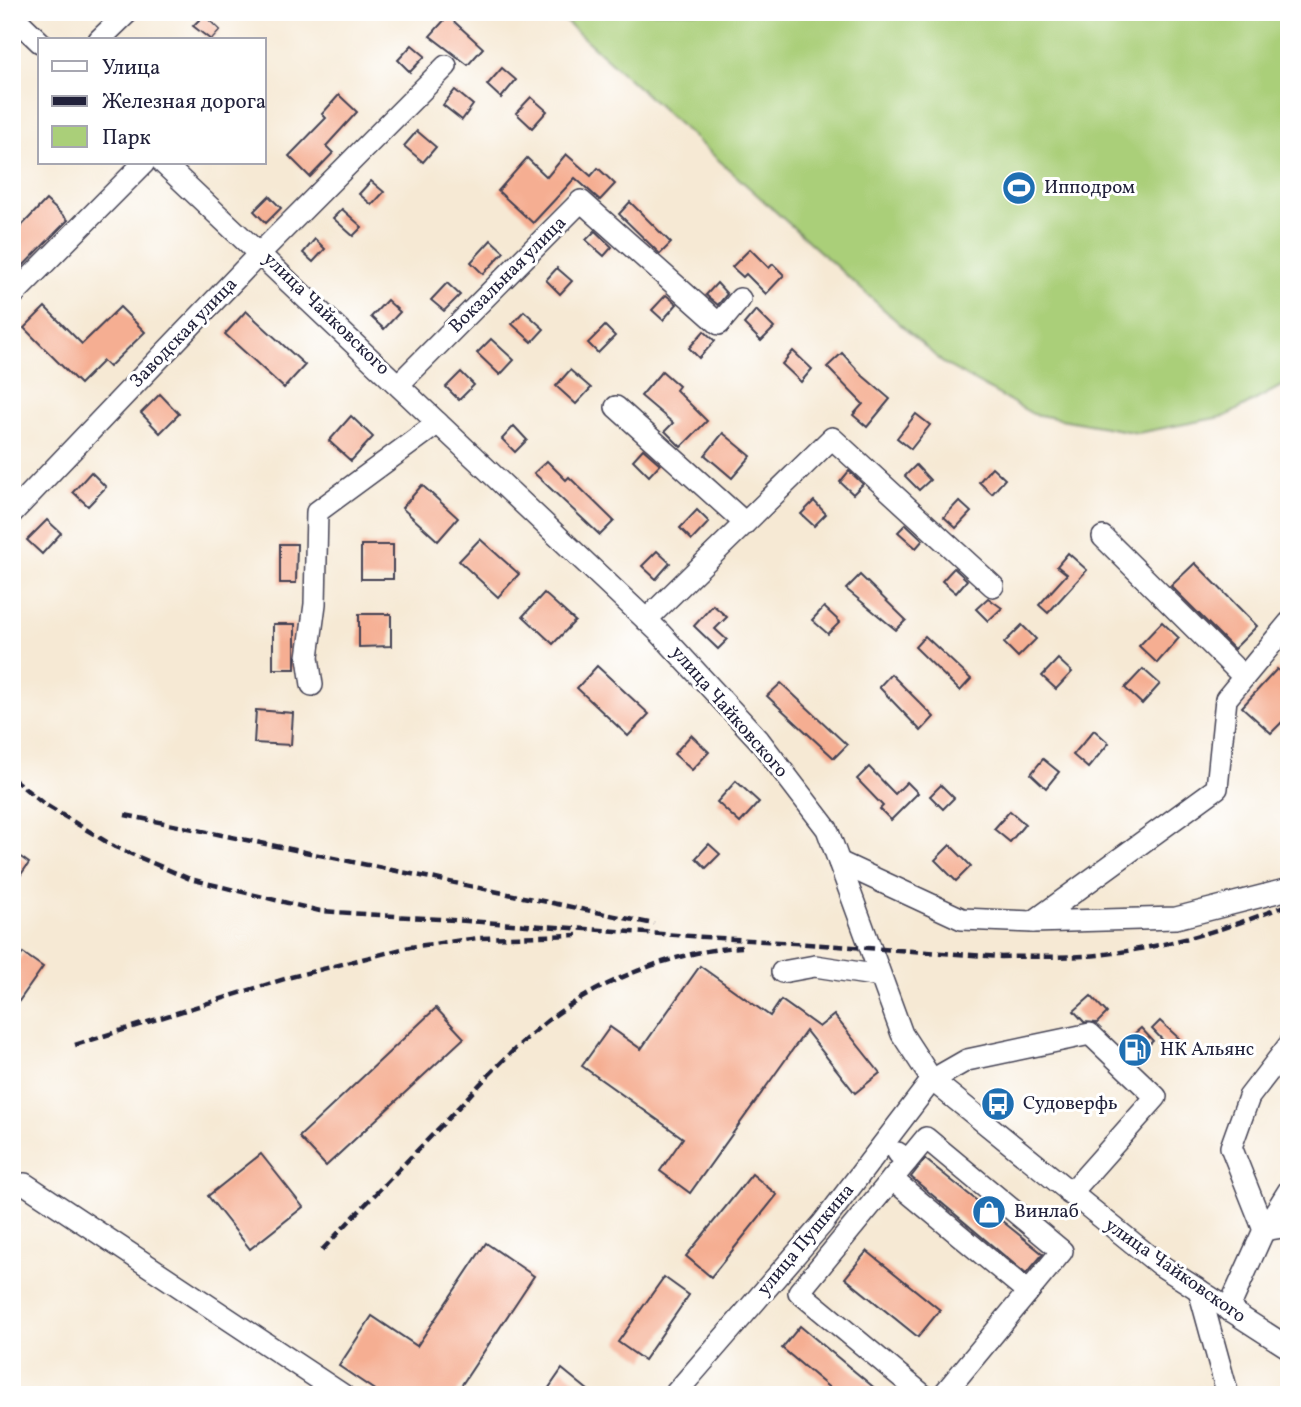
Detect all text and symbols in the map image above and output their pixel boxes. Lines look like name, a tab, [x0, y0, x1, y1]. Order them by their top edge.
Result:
legend	[38, 38, 266, 164]
text: Улица	[102, 54, 160, 83]
text: Железная дорога	[102, 88, 266, 117]
text: Парк	[102, 124, 151, 153]
sports icon: Ипподром	[1000, 169, 1038, 207]
place label: Ипподром	[1044, 175, 1135, 201]
street label: Вокзальная улица	[444, 211, 572, 339]
street label: улица Чайковского	[257, 247, 395, 381]
street label: Заводская улица	[124, 272, 244, 394]
street label: улица Чайковского	[664, 640, 794, 784]
fuel station icon: НК Альянс	[1116, 1031, 1154, 1069]
place label: НК Альянс	[1160, 1037, 1254, 1063]
bus stop icon: Судоверфь	[979, 1085, 1017, 1123]
place label: Судоверфь	[1023, 1091, 1118, 1117]
street label: улица Пушкина	[751, 1178, 861, 1302]
shop icon: Винлаб	[970, 1193, 1008, 1231]
place label: Винлаб	[1014, 1199, 1079, 1225]
street label: улица Чайковского	[1099, 1212, 1251, 1330]

